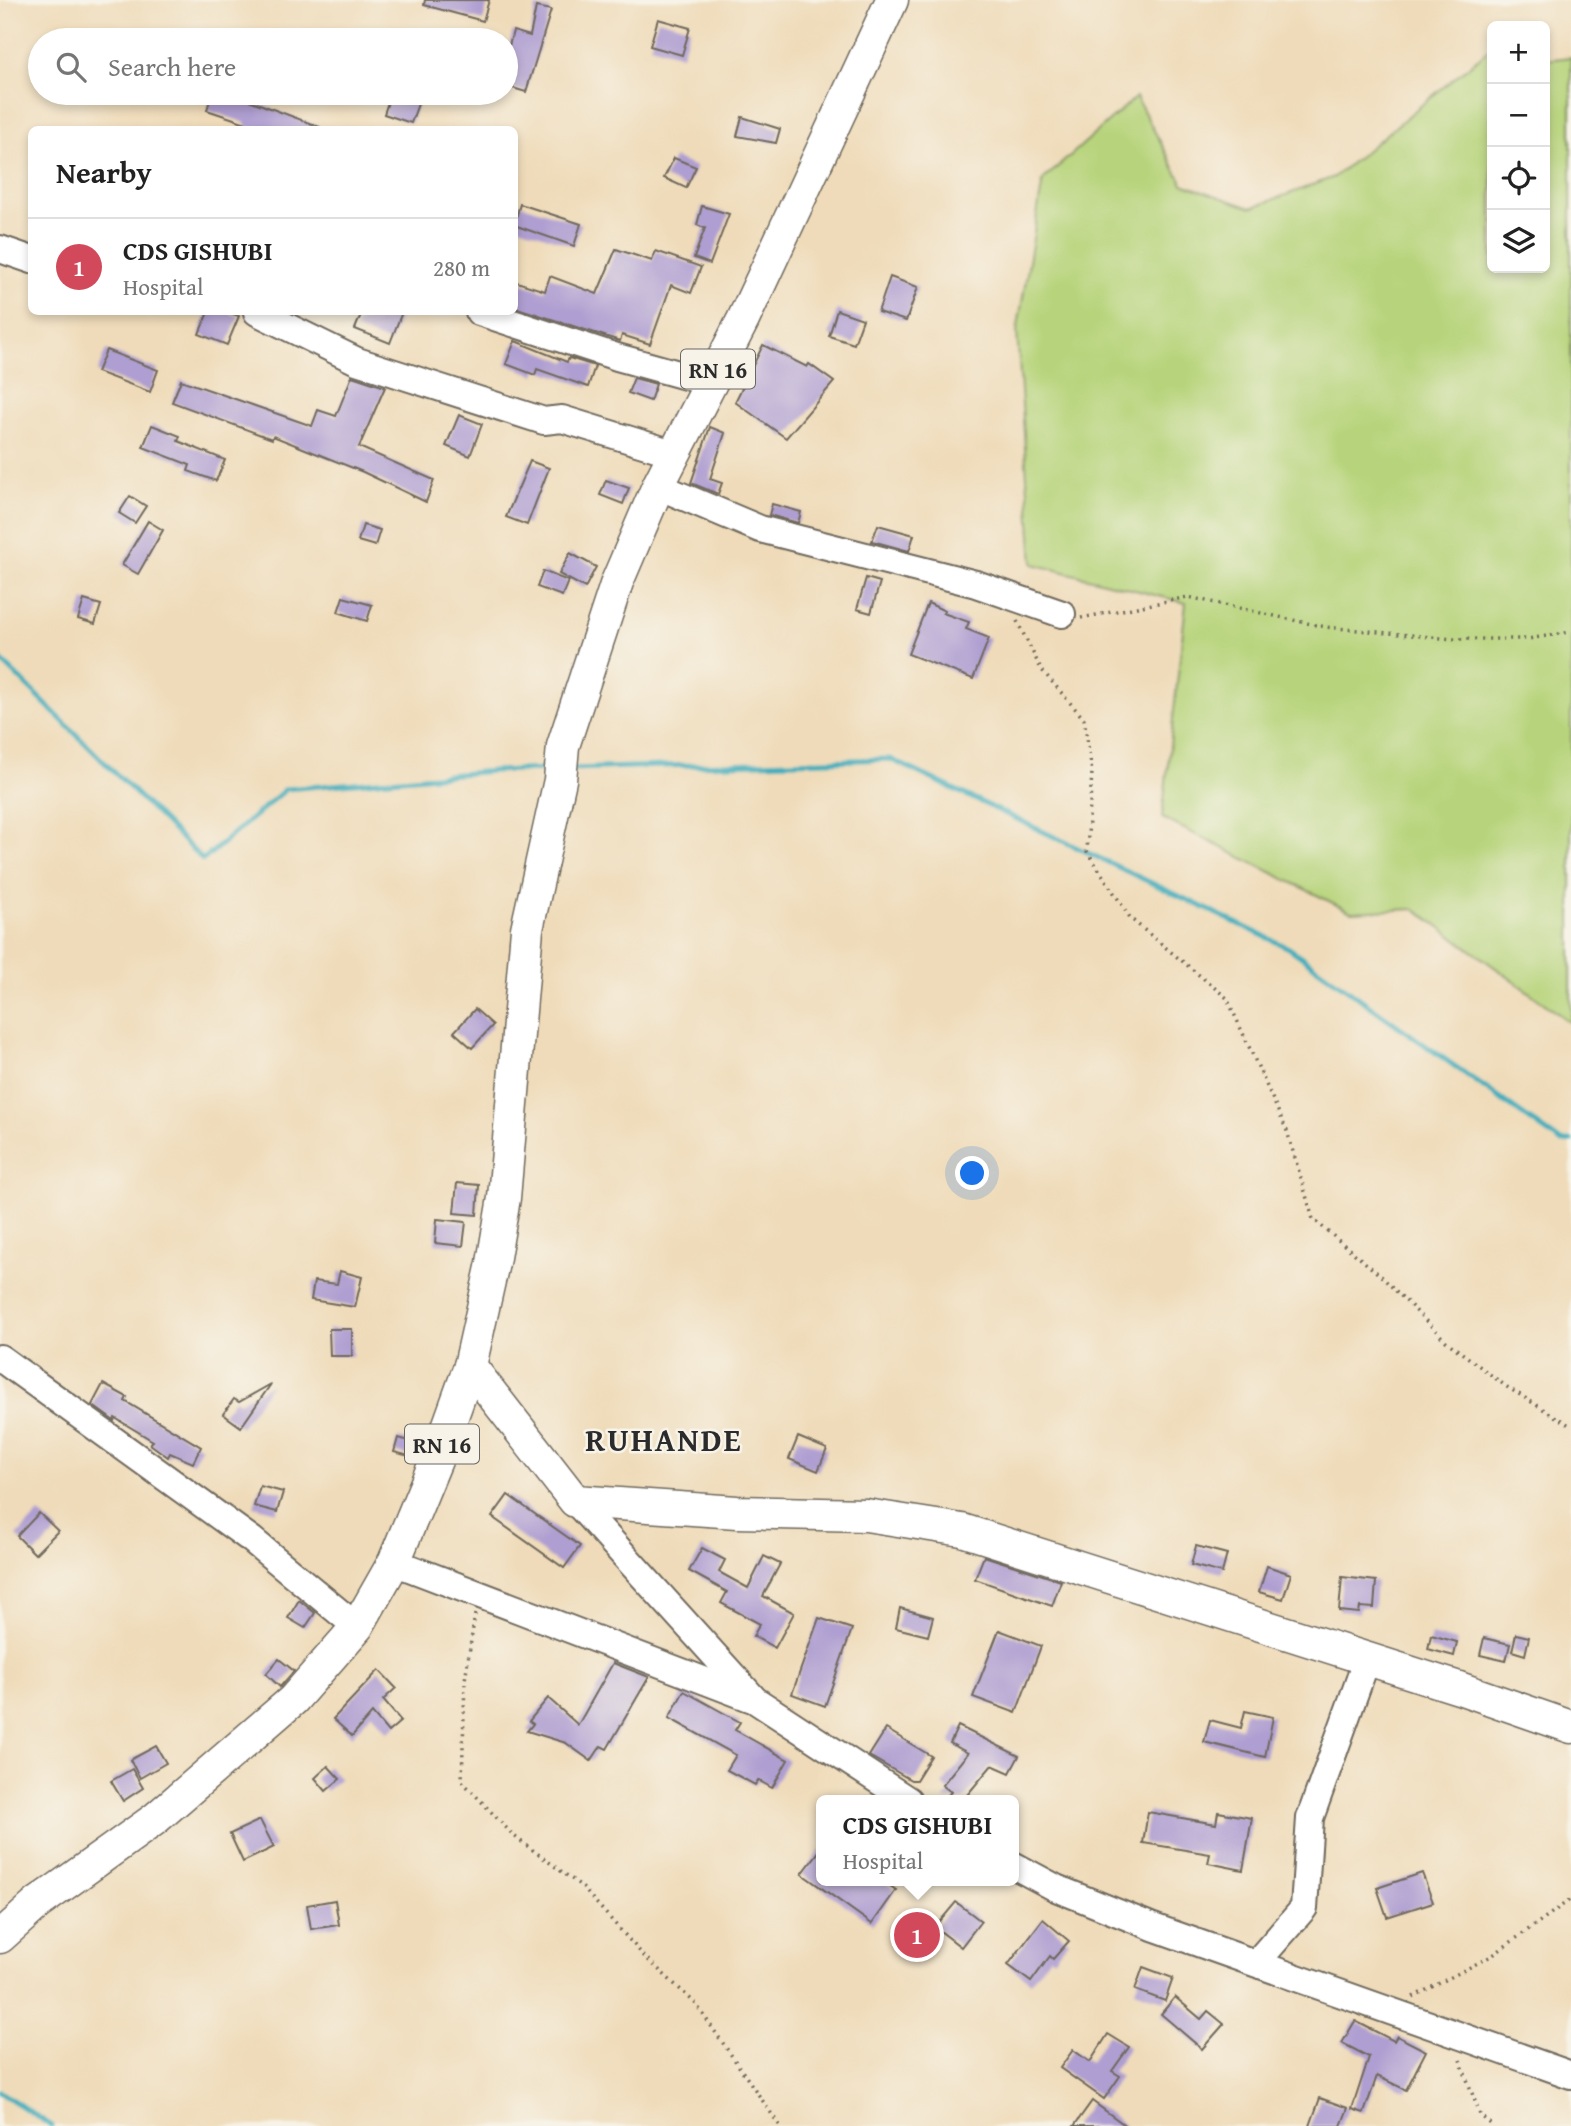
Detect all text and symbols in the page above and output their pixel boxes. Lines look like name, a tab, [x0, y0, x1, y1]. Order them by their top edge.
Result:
map controls	[1487, 21, 1550, 273]
button: +	[1487, 21, 1550, 84]
search box	[28, 28, 518, 105]
text: Search here	[108, 47, 236, 86]
icon: search	[52, 48, 90, 86]
button: −	[1487, 84, 1550, 147]
button: locate	[1487, 147, 1550, 210]
text: Nearby	[56, 150, 152, 194]
button: layers	[1487, 210, 1550, 273]
text: CDS GISHUBI	[123, 231, 273, 270]
text: 1	[73, 251, 85, 284]
text: 280 m	[433, 251, 490, 284]
text: Hospital	[123, 270, 203, 303]
road number: RN 16	[681, 350, 755, 388]
your location	[955, 1156, 989, 1190]
district label: RUHANDE	[585, 1416, 743, 1463]
road number: RN 16	[405, 1424, 479, 1464]
popup	[816, 1795, 1019, 1886]
text: CDS GISHUBI	[843, 1805, 992, 1844]
text: Hospital	[843, 1844, 923, 1877]
pin: 1	[894, 1909, 940, 1961]

